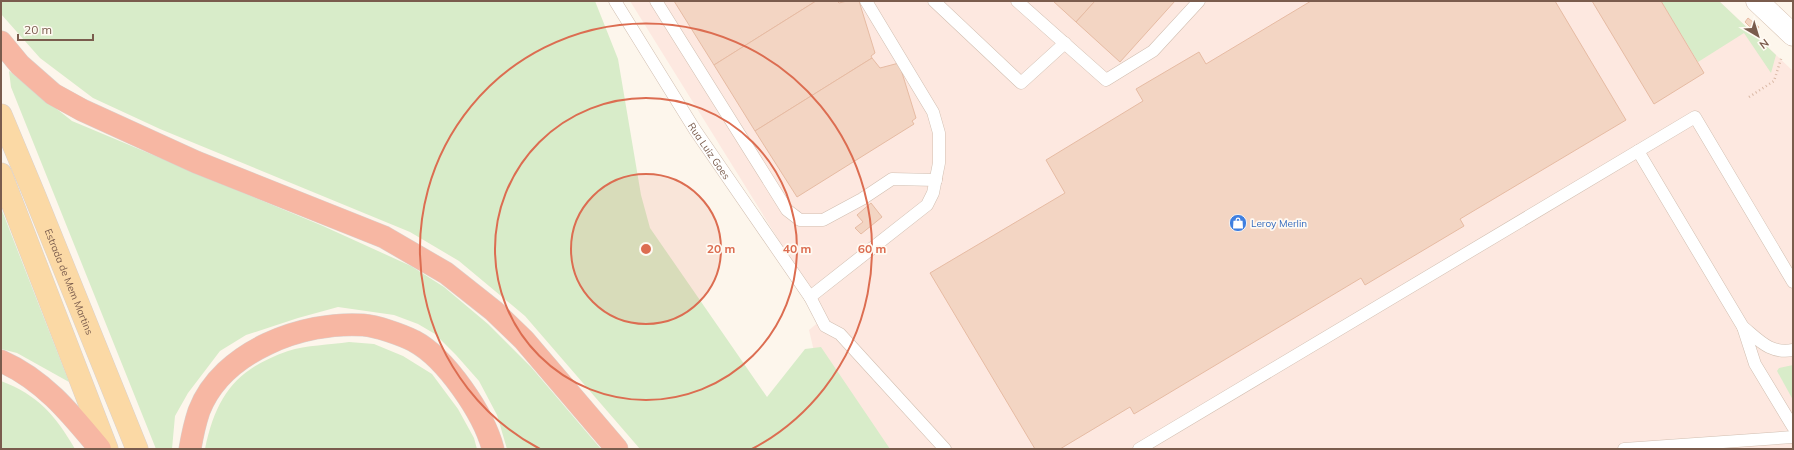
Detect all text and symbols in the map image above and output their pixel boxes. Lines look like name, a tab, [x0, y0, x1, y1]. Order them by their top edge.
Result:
scale bar	[18, 16, 93, 42]
north arrow	[1738, 16, 1778, 56]
text: 20 m	[24, 22, 52, 37]
text: N	[1757, 36, 1772, 52]
street label: Rua Luiz Goes	[685, 120, 733, 182]
shop icon: Leroy Merlin	[1228, 213, 1248, 233]
place label: Leroy Merlin	[1251, 217, 1307, 230]
street label: Estrada de Mem Martins	[42, 227, 97, 336]
text: 20 m	[707, 241, 735, 256]
text: 40 m	[783, 241, 811, 256]
text: 60 m	[858, 241, 886, 256]
centre of rings	[639, 242, 653, 256]

